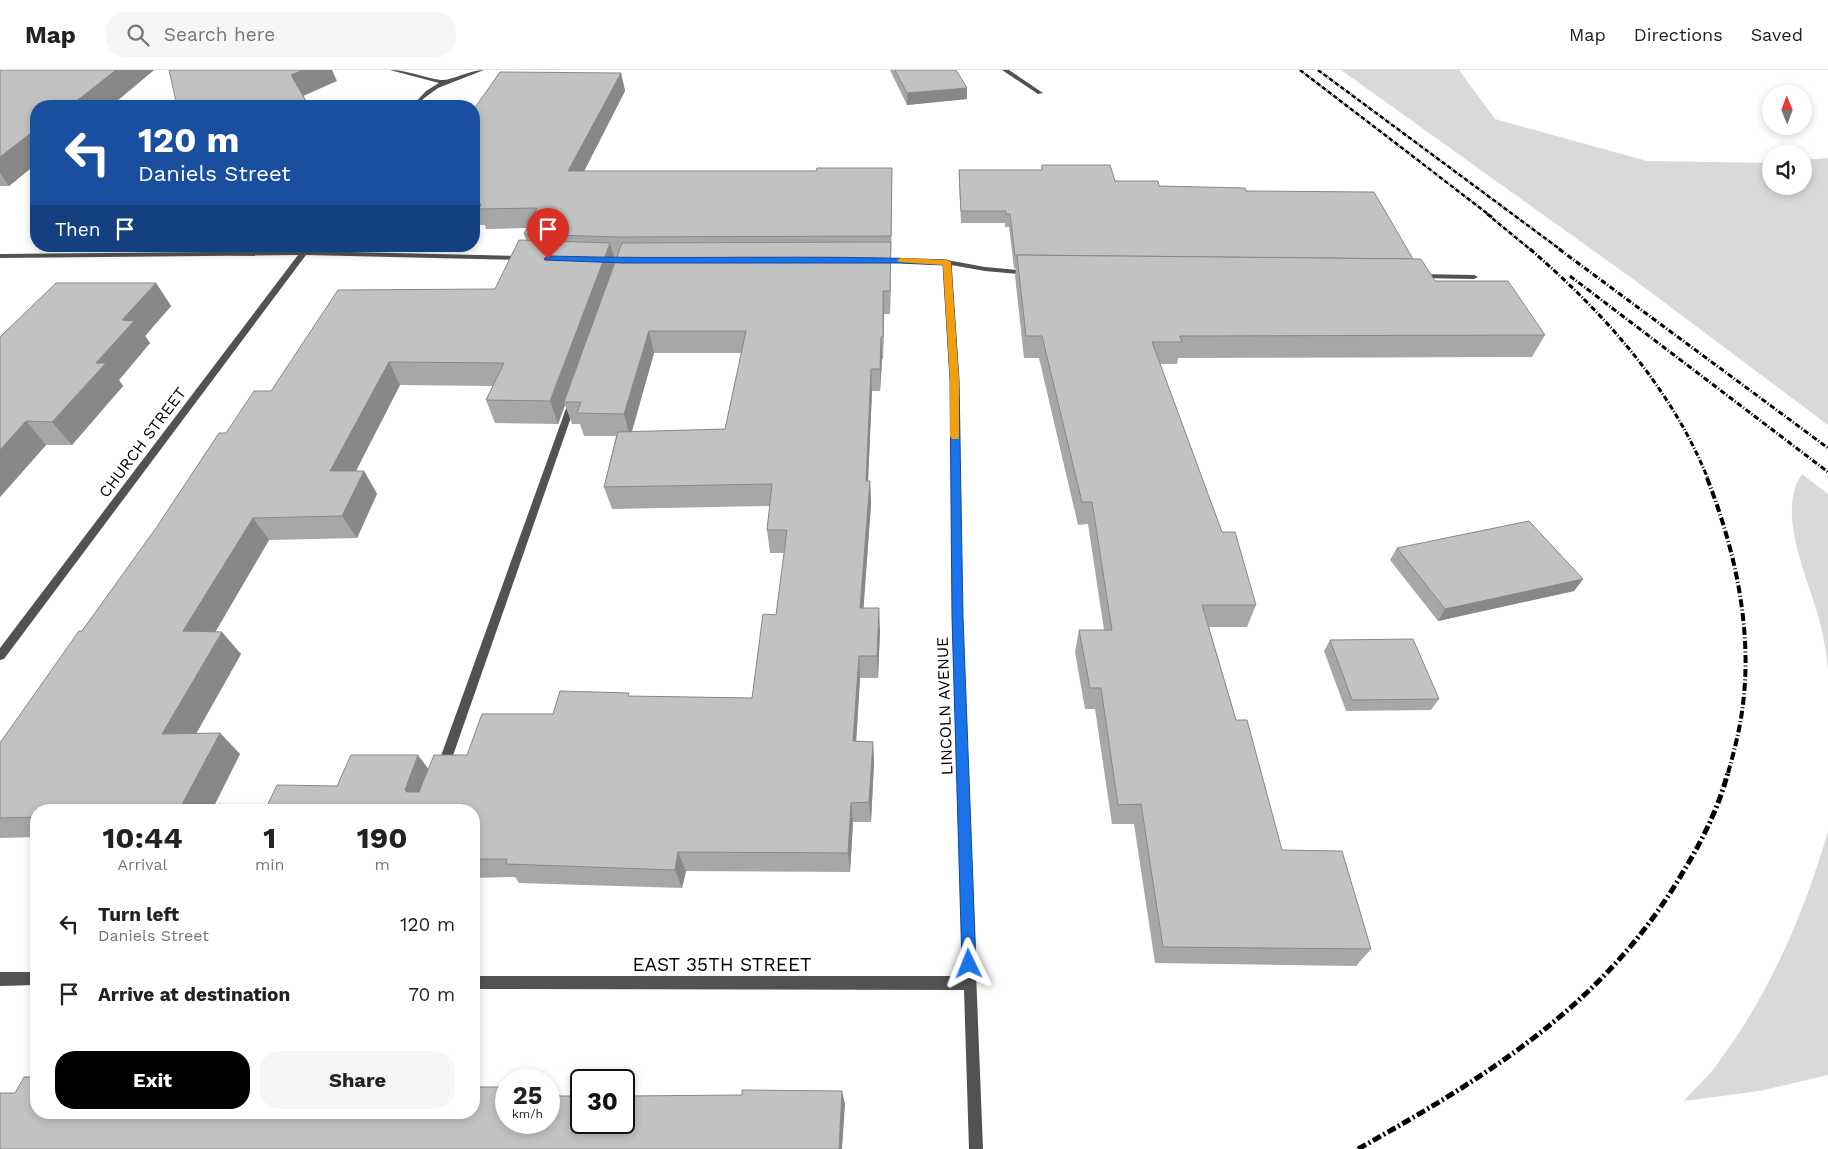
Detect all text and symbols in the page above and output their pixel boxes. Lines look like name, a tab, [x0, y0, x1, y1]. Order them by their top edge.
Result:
search box	[106, 12, 456, 57]
text: Map	[25, 21, 76, 49]
icon: search	[124, 21, 152, 49]
text: Search here	[164, 23, 275, 46]
text: Map	[1569, 24, 1606, 45]
text: Directions	[1634, 24, 1723, 45]
text: Saved	[1751, 24, 1803, 45]
north arrow	[1762, 85, 1812, 135]
map controls	[1762, 85, 1812, 195]
text: 120 m	[138, 119, 239, 161]
icon: left	[55, 120, 120, 185]
button: sound	[1762, 145, 1812, 195]
text: Daniels Street	[138, 161, 291, 186]
pin	[527, 208, 569, 259]
icon: arrive	[111, 215, 139, 243]
icon: arrive	[534, 215, 562, 243]
text: Then	[55, 218, 101, 241]
street label: CHURCH STREET	[95, 383, 190, 501]
street label: LINCOLN AVENUE	[933, 636, 956, 776]
text: 10:44	[102, 820, 183, 855]
text: 1	[263, 820, 276, 855]
text: 190	[357, 820, 408, 855]
text: Arrival	[118, 855, 167, 874]
text: min	[255, 855, 284, 874]
text: m	[375, 855, 390, 874]
text: Turn left	[98, 903, 179, 926]
icon: left	[55, 910, 83, 938]
text: 120 m	[400, 913, 455, 936]
text: Daniels Street	[98, 926, 209, 945]
position arrow	[942, 937, 994, 989]
street label: EAST 35TH STREET	[632, 953, 812, 976]
icon: arrive	[55, 980, 83, 1008]
text: Arrive at destination	[98, 983, 290, 1006]
text: 70 m	[408, 983, 455, 1006]
button: Exit	[55, 1051, 250, 1109]
button: Share	[260, 1051, 455, 1109]
speed limit sign: 30	[570, 1069, 635, 1134]
text: 25	[513, 1081, 542, 1110]
text: km/h	[512, 1107, 543, 1121]

